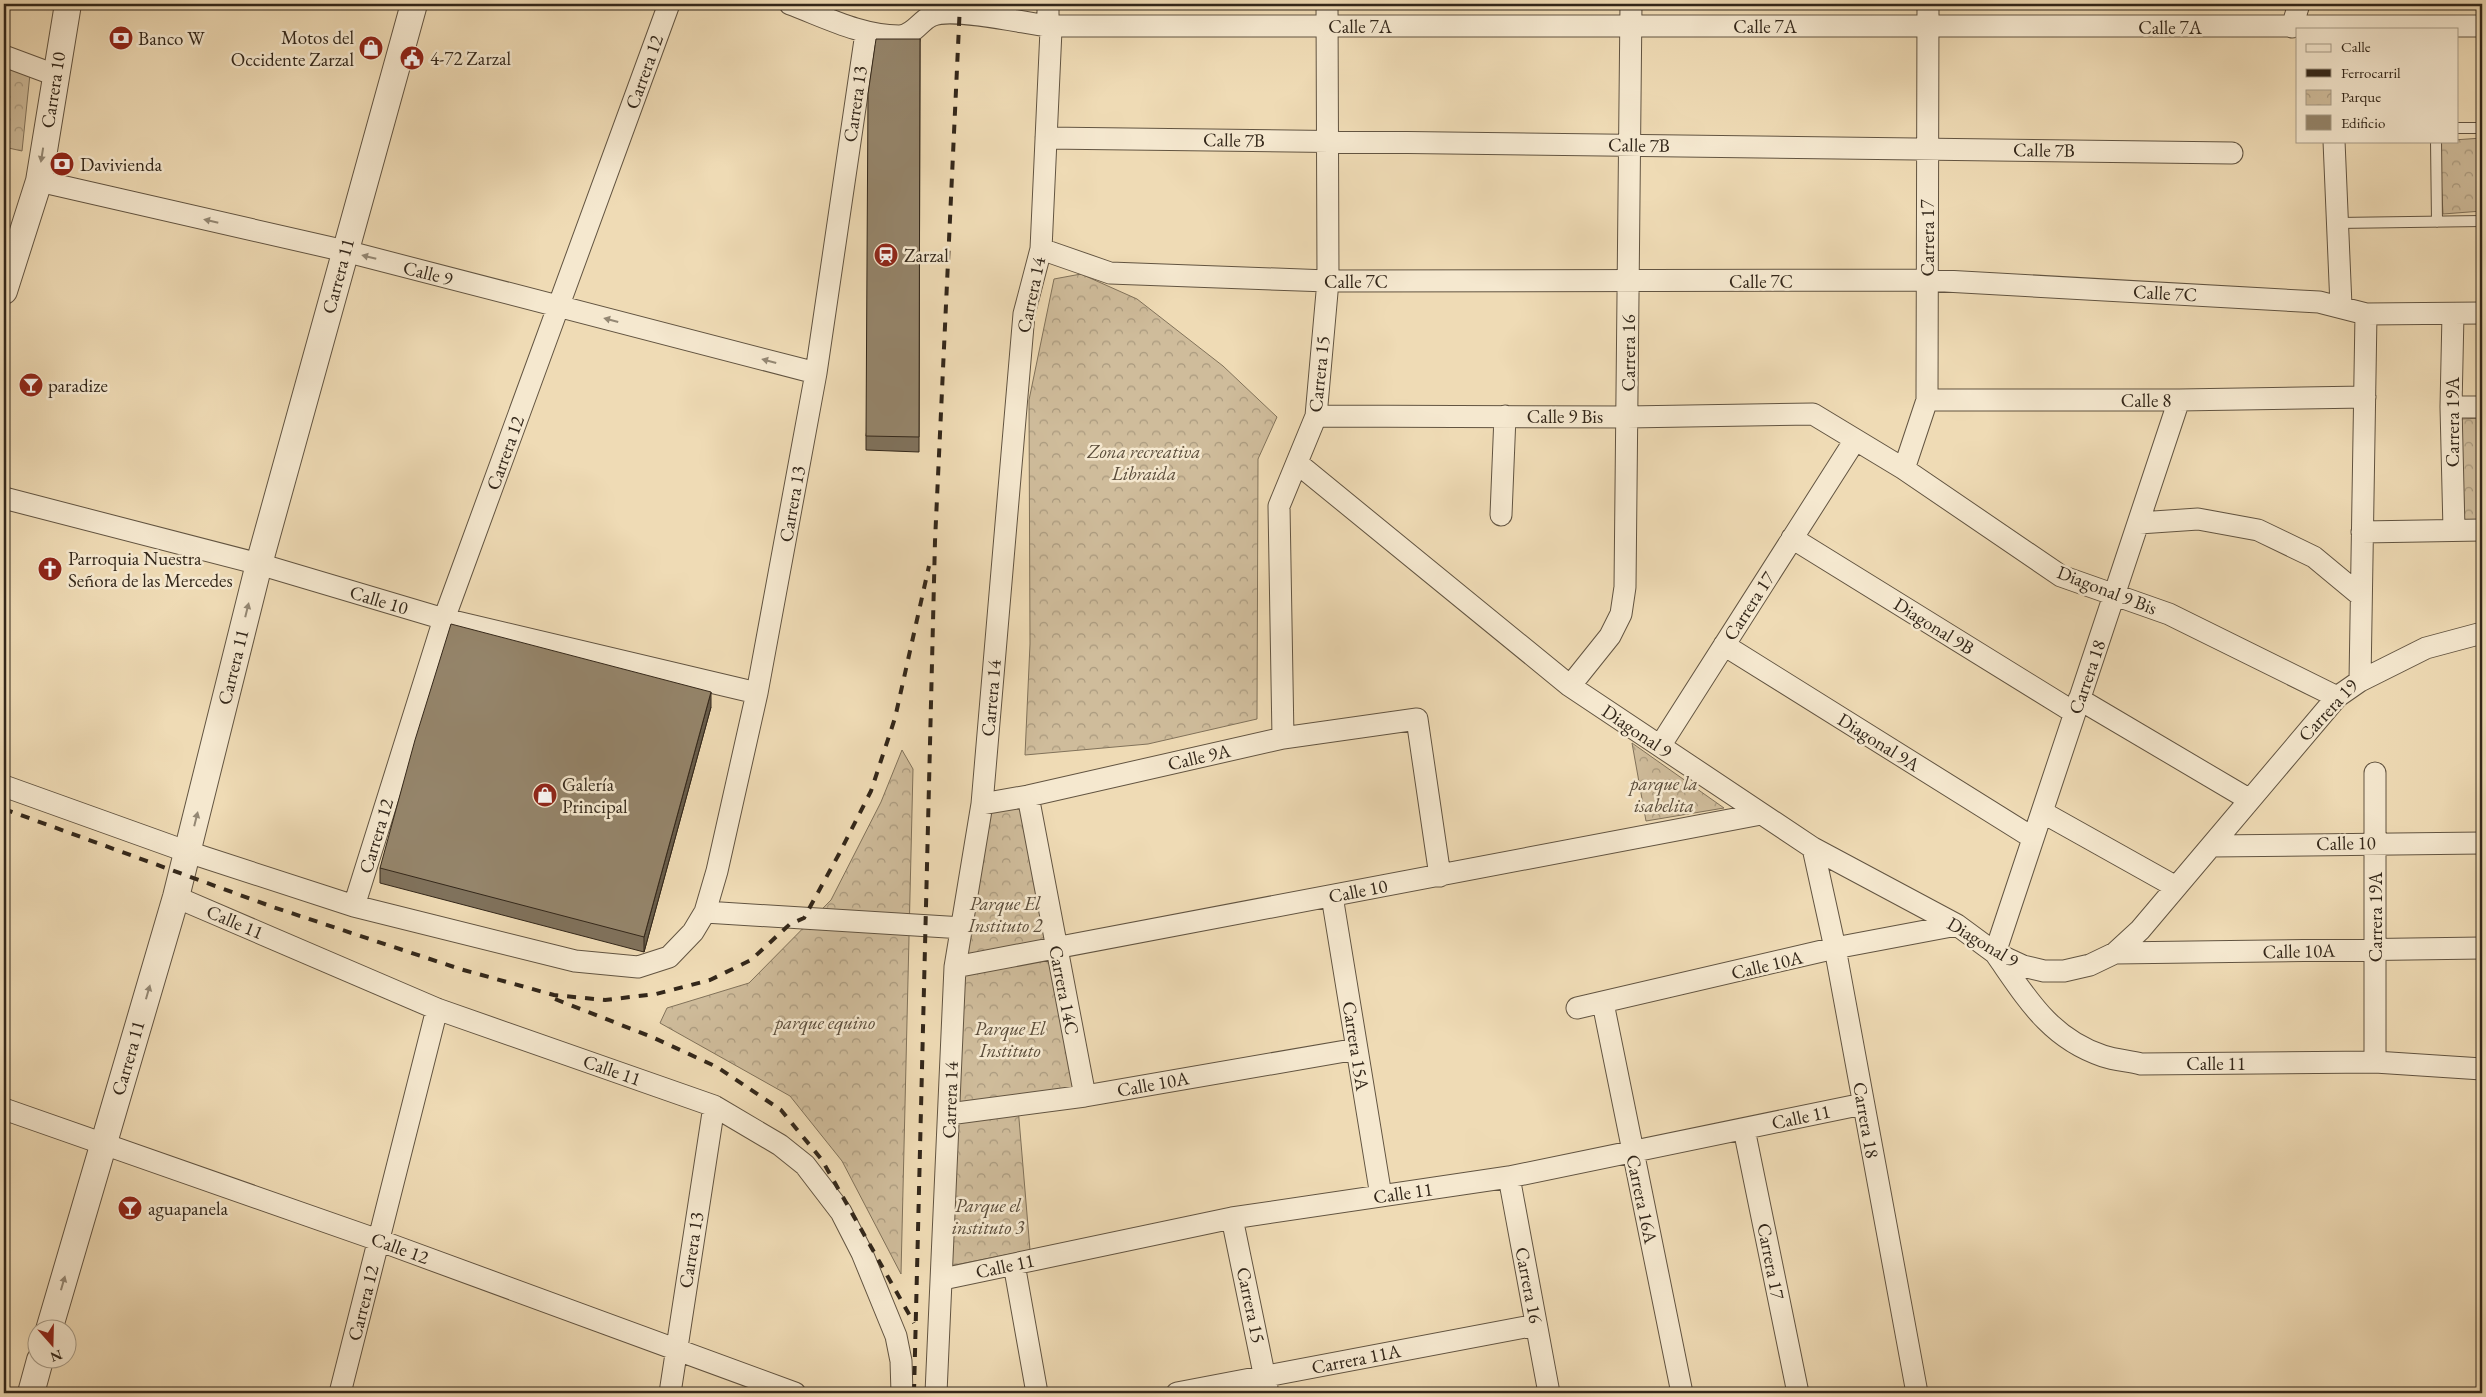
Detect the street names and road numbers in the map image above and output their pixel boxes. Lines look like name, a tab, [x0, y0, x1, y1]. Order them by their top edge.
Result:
street label: Calle 7A	[1328, 14, 1393, 39]
street label: Calle 7A	[1733, 14, 1798, 39]
street label: Calle 7A	[2138, 15, 2203, 40]
street label: Carrera 12	[619, 31, 669, 113]
street label: Carrera 10	[35, 50, 71, 130]
street label: Carrera 13	[837, 64, 873, 144]
street label: Calle 7B	[1203, 127, 1265, 153]
street label: Calle 7B	[1608, 132, 1670, 158]
street label: Calle 7B	[2013, 137, 2075, 163]
street label: Carrera 17	[1915, 199, 1940, 277]
street label: Carrera 11	[316, 236, 360, 316]
street label: Carrera 14	[1011, 254, 1051, 335]
street label: Calle 9	[400, 255, 456, 291]
street label: Calle 7C	[1324, 269, 1388, 294]
street label: Calle 7C	[1729, 269, 1793, 294]
street label: Calle 7C	[2132, 279, 2198, 307]
street label: Carrera 16	[1616, 314, 1641, 392]
street label: Carrera 15	[1303, 334, 1335, 414]
street label: Carrera 19A	[2440, 376, 2465, 467]
street label: Calle 8	[2121, 388, 2171, 413]
street label: Calle 9 Bis	[1527, 404, 1603, 429]
street label: Carrera 12	[480, 412, 530, 494]
street label: Carrera 13	[773, 464, 811, 544]
street label: Diagonal 9 Bis	[2053, 560, 2161, 620]
street label: Carrera 17	[1718, 566, 1781, 645]
street label: Calle 10	[347, 579, 411, 621]
street label: Diagonal 9B	[1889, 591, 1979, 661]
street label: Carrera 11	[212, 627, 254, 707]
street label: Carrera 18	[2063, 636, 2111, 718]
street label: Carrera 14	[975, 658, 1007, 738]
street label: Carrera 19	[2293, 673, 2363, 747]
street label: Diagonal 9	[1597, 698, 1677, 764]
street label: Diagonal 9A	[1833, 707, 1926, 778]
street label: Calle 9A	[1165, 737, 1234, 776]
street label: Carrera 12	[353, 795, 399, 877]
street label: Calle 10	[2316, 830, 2376, 856]
street label: Carrera 19A	[2363, 871, 2388, 962]
street label: Calle 10	[1326, 873, 1390, 909]
street label: Calle 11	[203, 899, 267, 945]
street label: Diagonal 9	[1943, 911, 2023, 973]
street label: Calle 10A	[2262, 938, 2336, 964]
street label: Carrera 14C	[1043, 943, 1085, 1037]
street label: Calle 10A	[1729, 944, 1806, 985]
street label: Carrera 15A	[1337, 999, 1376, 1093]
street label: Carrera 11	[105, 1017, 151, 1099]
street label: Calle 11	[580, 1048, 644, 1092]
street label: Calle 11	[2186, 1051, 2246, 1076]
street label: Carrera 14	[936, 1060, 964, 1139]
street label: Calle 10A	[1115, 1065, 1192, 1103]
street label: Carrera 18	[1847, 1080, 1885, 1160]
street label: Calle 11	[1769, 1099, 1833, 1135]
street label: Carrera 16A	[1620, 1152, 1664, 1247]
street label: Calle 11	[1372, 1176, 1434, 1210]
street label: Carrera 13	[673, 1210, 709, 1290]
street label: Carrera 17	[1751, 1221, 1791, 1302]
street label: Calle 12	[368, 1226, 432, 1270]
street label: Carrera 16	[1509, 1245, 1549, 1325]
street label: Calle 11	[973, 1248, 1037, 1284]
street label: Carrera 12	[342, 1263, 384, 1343]
street label: Carrera 15	[1231, 1265, 1271, 1345]
street label: Carrera 11A	[1309, 1338, 1404, 1380]

